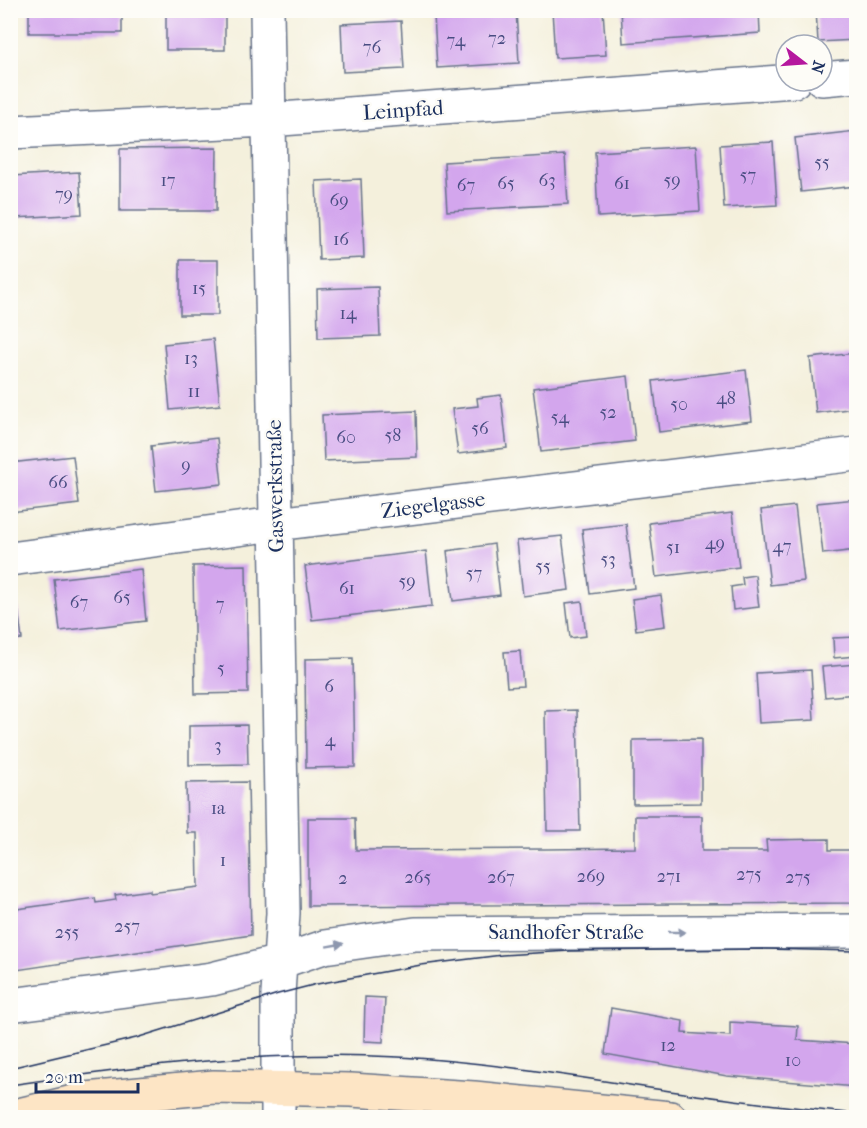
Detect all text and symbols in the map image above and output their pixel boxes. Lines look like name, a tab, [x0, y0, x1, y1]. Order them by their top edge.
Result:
house number: 72	[488, 28, 506, 49]
house number: 74	[447, 30, 466, 51]
north arrow	[774, 33, 834, 93]
house number: 76	[363, 37, 381, 58]
text: N	[807, 59, 829, 77]
street label: Leinpfad	[362, 95, 445, 125]
house number: 55	[814, 152, 830, 173]
house number: 57	[740, 165, 757, 186]
house number: 17	[160, 170, 176, 191]
house number: 63	[538, 170, 556, 191]
house number: 59	[663, 170, 681, 191]
house number: 65	[497, 173, 515, 194]
house number: 61	[614, 173, 630, 194]
house number: 67	[457, 175, 475, 196]
house number: 79	[55, 184, 73, 205]
house number: 69	[329, 190, 349, 211]
house number: 16	[333, 229, 349, 250]
house number: 15	[192, 278, 206, 299]
house number: 14	[339, 303, 357, 324]
house number: 13	[184, 348, 198, 369]
house number: 11	[188, 381, 200, 402]
house number: 48	[716, 388, 736, 409]
house number: 50	[670, 394, 688, 415]
house number: 52	[599, 402, 617, 423]
house number: 54	[551, 407, 570, 428]
house number: 56	[471, 418, 489, 439]
street label: Gaswerkstraße	[262, 419, 288, 553]
house number: 58	[385, 425, 401, 446]
house number: 60	[336, 427, 356, 448]
house number: 9	[181, 455, 191, 476]
house number: 66	[48, 472, 68, 493]
street label: Ziegelgasse	[380, 487, 486, 523]
house number: 49	[705, 533, 725, 554]
house number: 47	[773, 536, 792, 557]
house number: 51	[666, 537, 680, 558]
house number: 53	[600, 549, 616, 570]
house number: 55	[535, 556, 551, 577]
house number: 57	[466, 563, 483, 584]
house number: 59	[398, 571, 416, 592]
house number: 61	[339, 578, 355, 599]
house number: 65	[113, 587, 131, 608]
house number: 67	[70, 592, 88, 613]
house number: 7	[216, 594, 225, 615]
house number: 5	[217, 658, 225, 679]
house number: 6	[324, 676, 334, 697]
house number: 4	[325, 730, 336, 751]
house number: 3	[214, 735, 222, 756]
house number: 1a	[211, 798, 226, 819]
house number: 1	[220, 850, 226, 871]
house number: 275	[736, 864, 762, 885]
house number: 269	[577, 866, 605, 887]
house number: 271	[657, 866, 681, 887]
house number: 265	[405, 867, 432, 888]
house number: 267	[487, 867, 515, 888]
house number: 275	[785, 867, 811, 888]
house number: 2	[338, 868, 348, 889]
house number: 257	[114, 916, 140, 937]
street label: Sandhofer Straße	[488, 920, 644, 944]
house number: 255	[55, 922, 80, 943]
one-way arrow	[667, 927, 686, 937]
one-way arrow	[326, 940, 345, 949]
house number: 12	[660, 1035, 676, 1056]
house number: 10	[785, 1050, 801, 1071]
scale bar	[36, 1056, 138, 1094]
text: 20 m	[45, 1067, 83, 1088]

